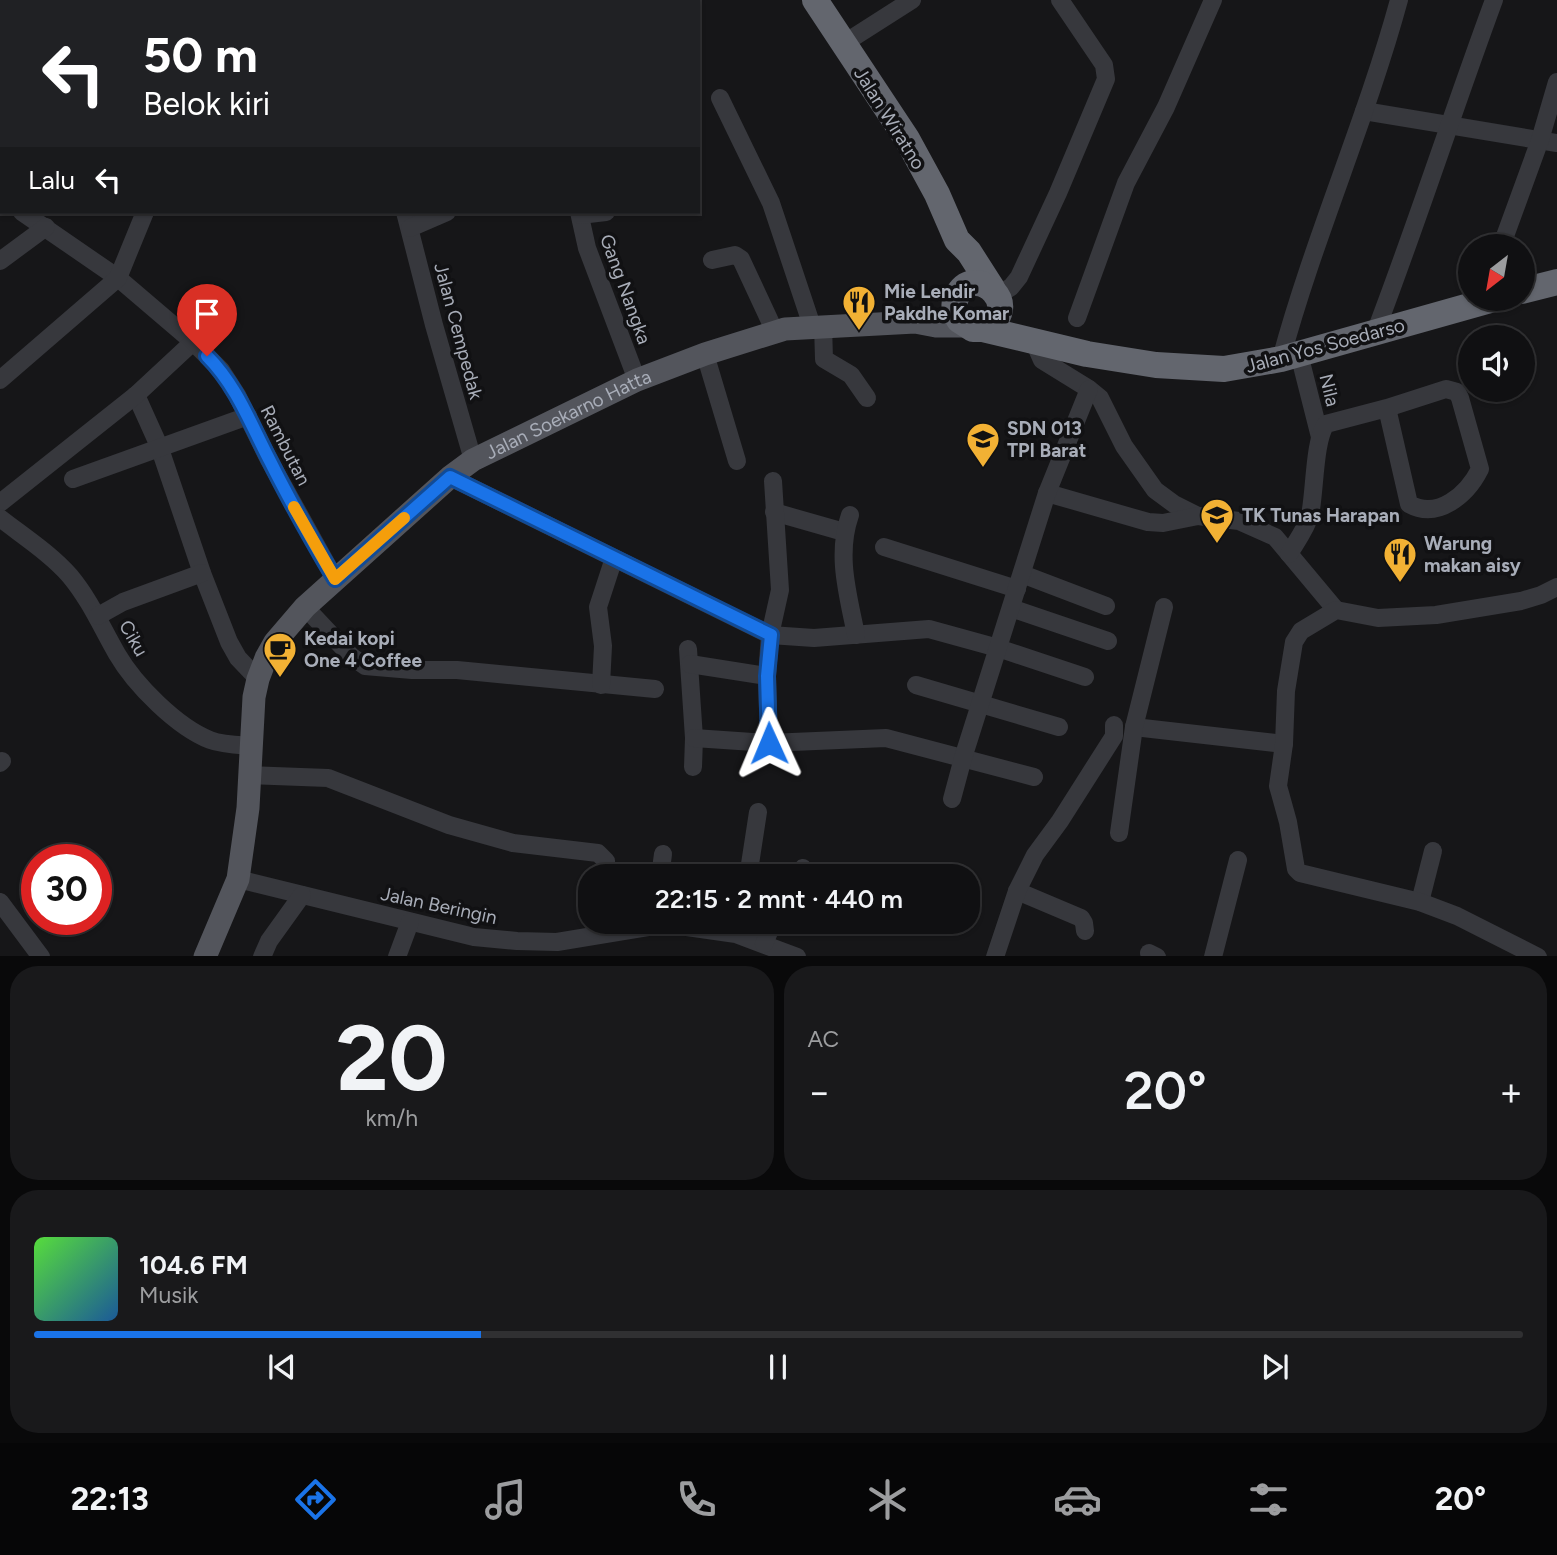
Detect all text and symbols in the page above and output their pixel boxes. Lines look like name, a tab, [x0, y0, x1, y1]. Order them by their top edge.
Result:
text: 50 m	[143, 25, 258, 84]
icon: left	[28, 28, 119, 119]
street label: Jalan Wiratno	[849, 63, 930, 174]
text: Belok kiri	[143, 85, 270, 123]
icon: left	[89, 161, 127, 199]
text: Lalu	[28, 164, 75, 196]
street label: Gang Nangka	[595, 231, 656, 347]
north arrow	[1458, 234, 1535, 312]
map controls	[1458, 234, 1535, 402]
street label: Jalan Cempedak	[429, 260, 488, 403]
place label: Mie Lendir Pakdhe Komar	[884, 280, 1009, 325]
restaurant icon: Mie Lendir Pakdhe Komar	[840, 283, 878, 332]
pin	[177, 284, 237, 356]
icon: arrive	[188, 295, 226, 333]
street label: Jalan Yos Soedarso	[1243, 313, 1407, 378]
button: sound	[1458, 325, 1535, 402]
street label: Jalan Soekarno Hatta	[482, 365, 654, 464]
street label: Nila	[1314, 371, 1345, 409]
street label: Rambutan	[256, 401, 316, 489]
place label: SDN 013 TPI Barat	[1007, 417, 1087, 462]
school or university icon: SDN 013 TPI Barat	[964, 420, 1002, 469]
school or university icon: TK Tunas Harapan	[1198, 496, 1236, 545]
place label: TK Tunas Harapan	[1242, 504, 1400, 527]
place label: Warung makan aisy	[1424, 532, 1521, 577]
restaurant icon: Warung makan aisy	[1381, 535, 1419, 584]
street label: Ciku	[114, 616, 153, 660]
place label: Kedai kopi One 4 Coffee	[304, 627, 422, 672]
cafe icon: Kedai kopi One 4 Coffee	[261, 630, 299, 679]
position arrow	[732, 706, 806, 780]
speed limit sign: 30	[21, 844, 112, 935]
street label: Jalan Beringin	[379, 882, 499, 929]
text: 22:15 · 2 mnt · 440 m	[655, 883, 903, 915]
text: 20	[336, 1004, 448, 1113]
text: AC	[808, 1025, 839, 1053]
text: 20°	[1124, 1060, 1207, 1122]
text: −	[808, 1069, 831, 1115]
text: +	[1499, 1069, 1523, 1115]
text: km/h	[365, 1104, 418, 1132]
text: 104.6 FM	[139, 1249, 248, 1281]
text: Musik	[139, 1281, 199, 1309]
icon: previous	[263, 1348, 301, 1386]
icon: pause	[759, 1348, 797, 1386]
icon: next	[1256, 1348, 1294, 1386]
icon: directions	[291, 1475, 340, 1524]
icon: music	[481, 1475, 530, 1524]
icon: phone	[672, 1475, 721, 1524]
icon: climate	[863, 1475, 912, 1524]
icon: car	[1053, 1475, 1102, 1524]
icon: filters	[1244, 1475, 1293, 1524]
text: 22:13	[71, 1480, 149, 1518]
text: 20°	[1435, 1480, 1486, 1518]

